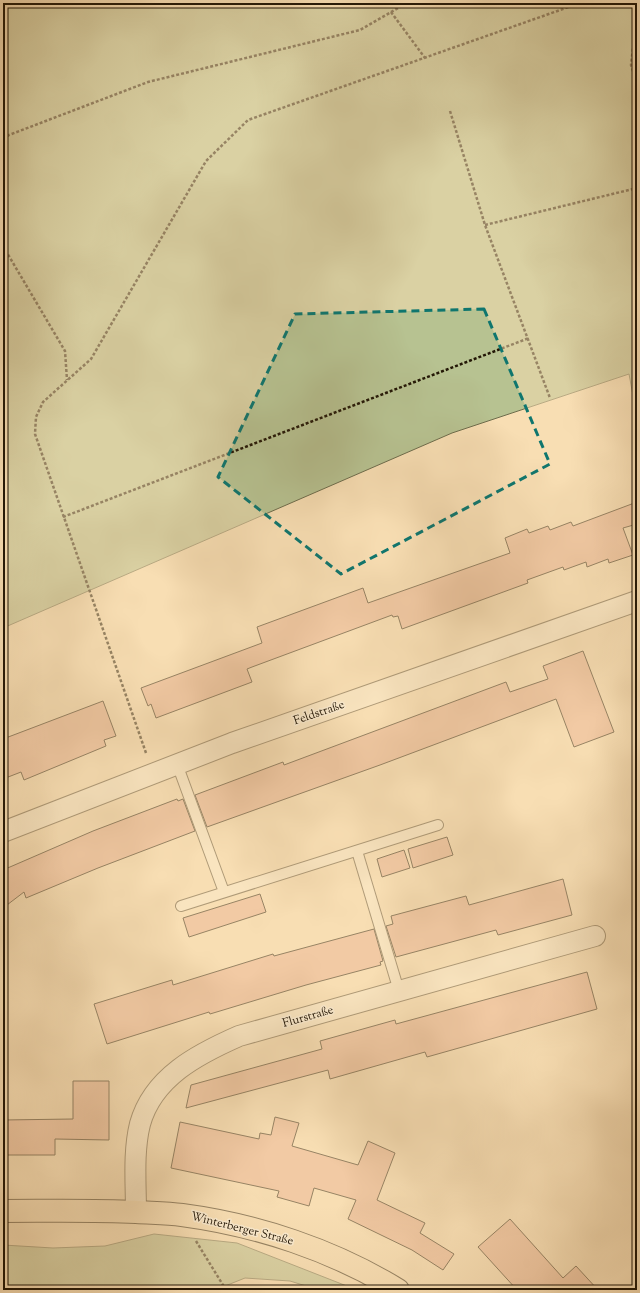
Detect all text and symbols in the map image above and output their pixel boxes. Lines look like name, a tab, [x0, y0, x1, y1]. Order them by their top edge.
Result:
street label: Feldstraße	[291, 696, 347, 730]
street label: Flurstraße	[280, 1001, 336, 1033]
street label: Winterberger Straße	[189, 1208, 296, 1251]

